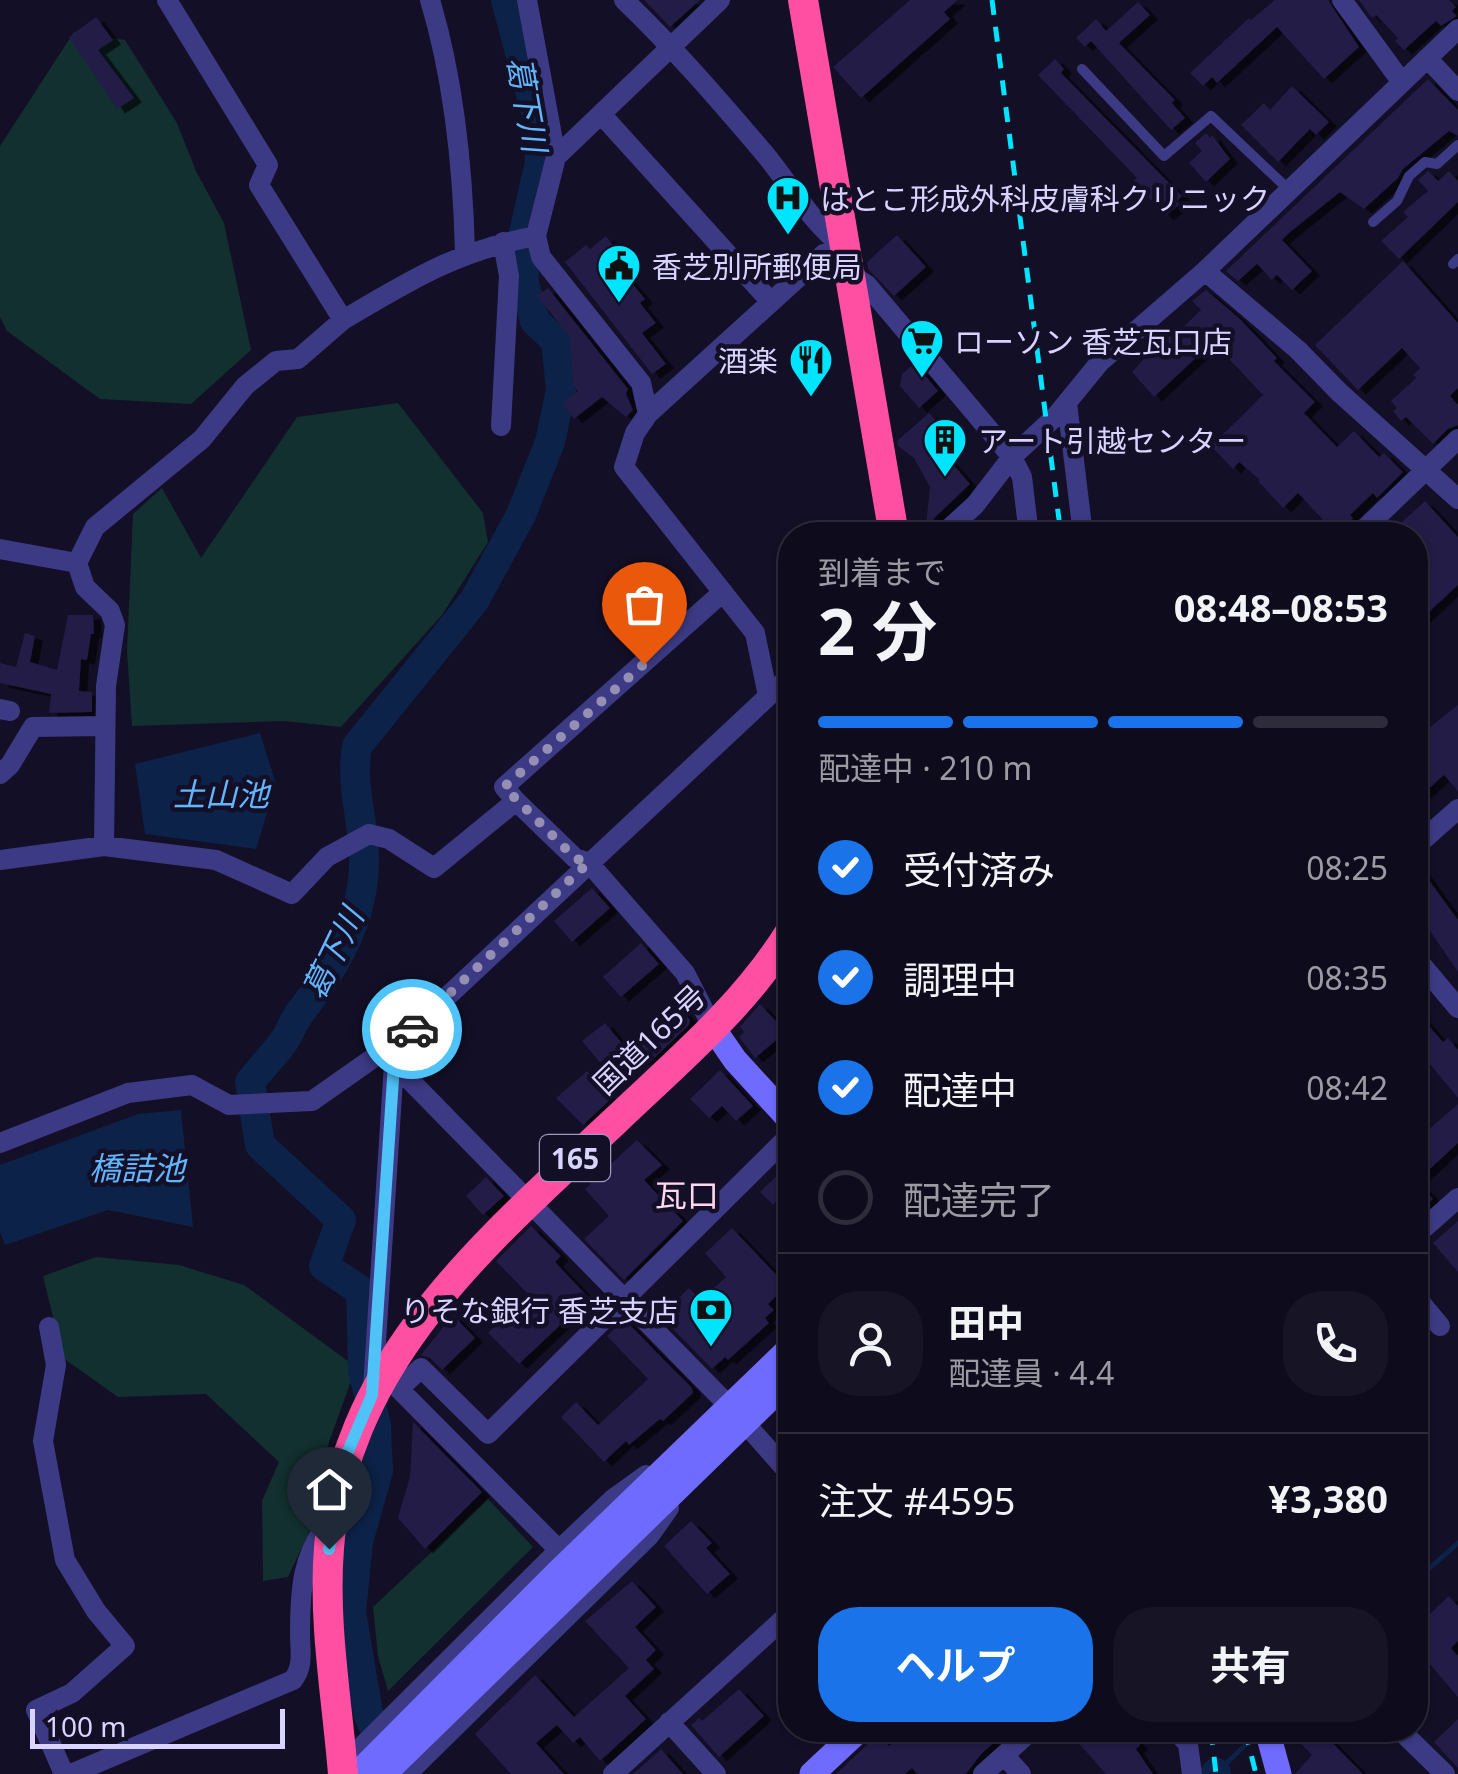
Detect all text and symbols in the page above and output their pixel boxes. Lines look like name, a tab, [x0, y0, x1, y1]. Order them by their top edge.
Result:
water label: 葛下川	[498, 53, 558, 158]
hospital icon: はとこ形成外科皮膚科クリニック	[765, 175, 811, 236]
place label: はとこ形成外科皮膚科クリニック	[820, 178, 1270, 219]
public building icon: 香芝別所郵便局	[596, 243, 642, 304]
place label: 香芝別所郵便局	[652, 246, 862, 287]
supermarket icon: ローソン 香芝瓦口店	[899, 318, 945, 379]
place label: ローソン 香芝瓦口店	[954, 321, 1232, 362]
restaurant icon: 酒楽	[788, 337, 834, 398]
place label: 酒楽	[718, 340, 778, 381]
building icon: アート引越センター	[922, 417, 968, 478]
place label: アート引越センター	[978, 420, 1246, 461]
text: 到着まで	[818, 550, 946, 593]
pin	[602, 562, 687, 665]
icon: bag	[617, 577, 672, 632]
text: 08:48–08:53	[1174, 581, 1388, 633]
text: 2 分	[818, 586, 937, 674]
text: 配達中 · 210 m	[818, 746, 1032, 789]
water label: 土山池	[173, 772, 272, 815]
icon: check	[818, 840, 873, 895]
text: 受付済み	[903, 843, 1055, 895]
text: 08:25	[1306, 846, 1388, 889]
water label: 葛下川	[292, 898, 374, 1006]
icon: check	[818, 950, 873, 1005]
text: 調理中	[903, 953, 1017, 1005]
text: 08:35	[1306, 956, 1388, 999]
street label: 国道165号	[584, 975, 714, 1103]
courier	[362, 979, 462, 1079]
icon: car	[385, 1002, 440, 1057]
icon: check	[818, 1060, 873, 1115]
text: 配達中	[903, 1063, 1017, 1115]
text: 08:42	[1306, 1066, 1388, 1109]
road number: 165	[540, 1135, 610, 1181]
water label: 橋詰池	[89, 1146, 188, 1189]
district label: 瓦口	[655, 1173, 719, 1216]
text: 配達完了	[903, 1173, 1055, 1225]
bank icon: りそな銀行 香芝支店	[688, 1287, 734, 1348]
place label: りそな銀行 香芝支店	[400, 1290, 678, 1331]
button: person	[818, 1291, 923, 1396]
button: phone	[1283, 1291, 1388, 1396]
text: 田中	[948, 1296, 1024, 1348]
text: 配達員 · 4.4	[948, 1351, 1114, 1394]
pin	[287, 1447, 372, 1550]
icon: home	[302, 1462, 357, 1517]
text: ¥3,380	[1268, 1472, 1388, 1524]
text: 注文 #4595	[818, 1474, 1015, 1526]
button: ヘルプ	[818, 1607, 1093, 1722]
button: 共有	[1113, 1607, 1388, 1722]
scale bar	[30, 1704, 285, 1748]
text: 100 m	[45, 1707, 127, 1745]

